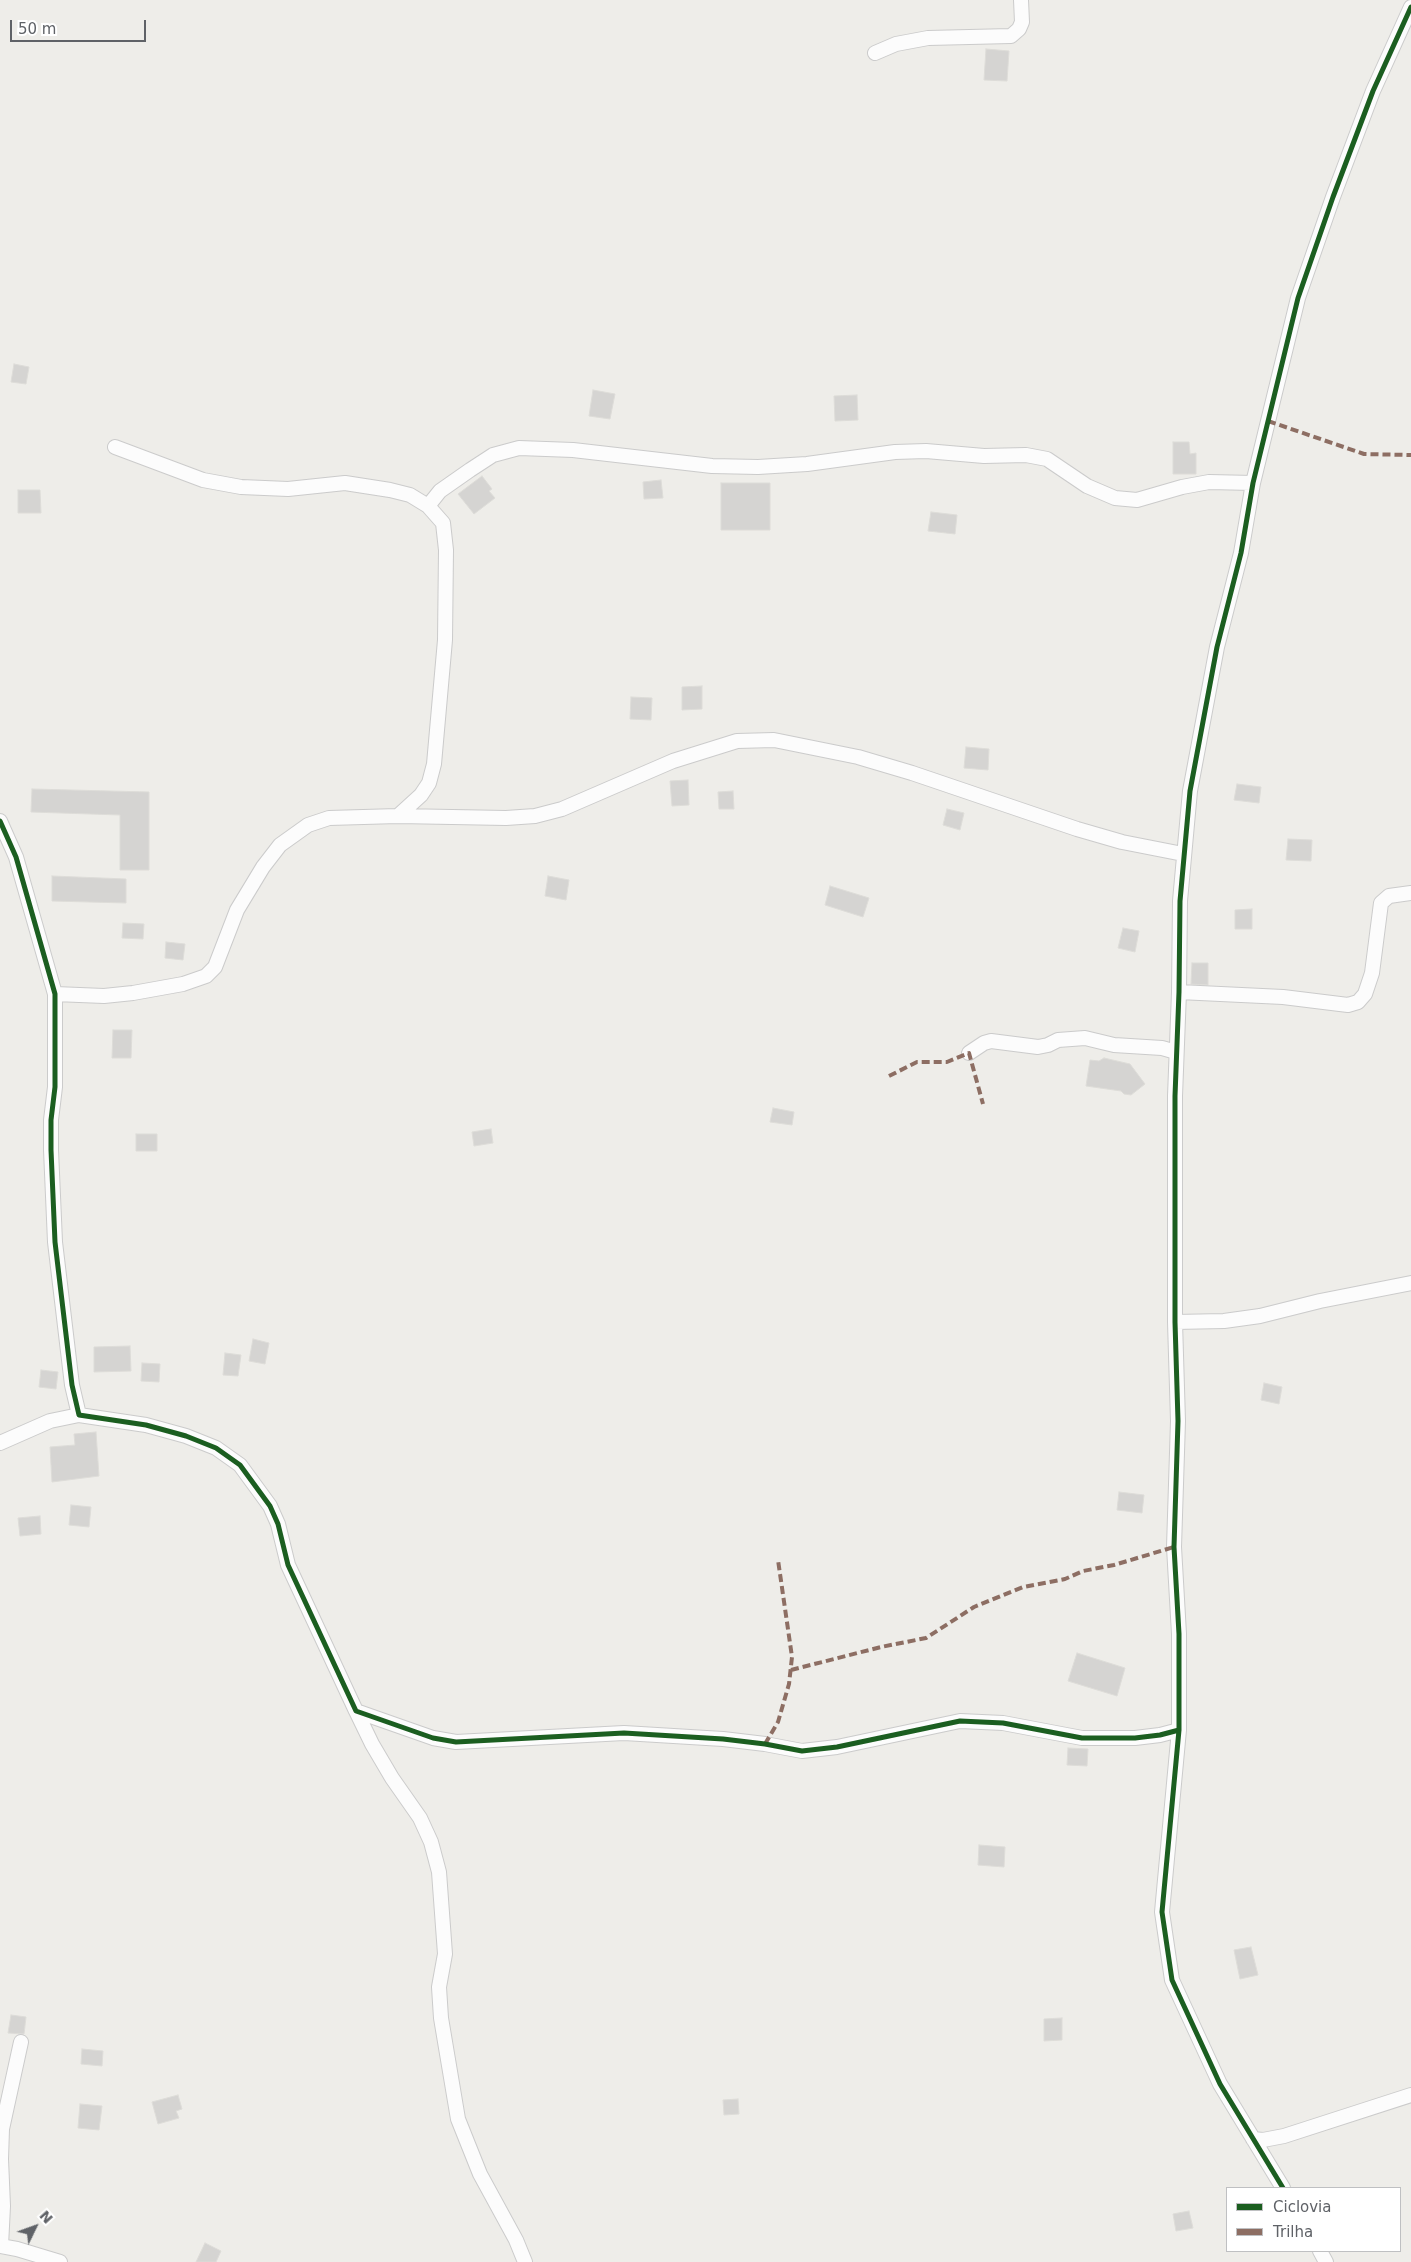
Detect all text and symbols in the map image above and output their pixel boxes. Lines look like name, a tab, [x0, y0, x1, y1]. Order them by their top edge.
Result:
scale bar	[12, 10, 149, 42]
text: 50 m	[18, 20, 56, 38]
legend	[1226, 2187, 1401, 2252]
text: Ciclovia	[1273, 2198, 1331, 2216]
north arrow	[10, 2202, 60, 2252]
text: N	[36, 2207, 56, 2227]
text: Trilha	[1273, 2223, 1313, 2241]

